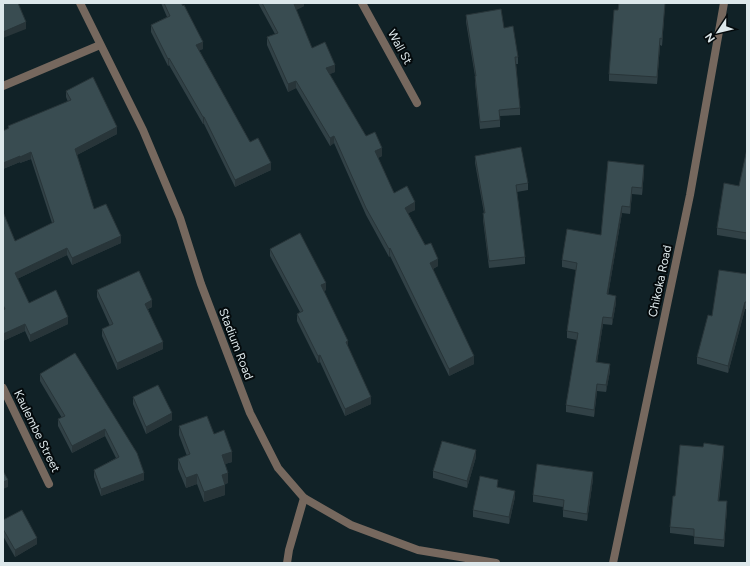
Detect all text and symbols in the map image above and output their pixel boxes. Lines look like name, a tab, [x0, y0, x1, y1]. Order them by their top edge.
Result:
north arrow	[698, 12, 738, 52]
street label: Wall St	[385, 27, 415, 67]
text: N	[702, 30, 718, 45]
street label: Chikoka Road	[646, 244, 674, 318]
street label: Stadium Road	[216, 306, 256, 382]
street label: Kaulembe Street	[11, 388, 63, 475]

